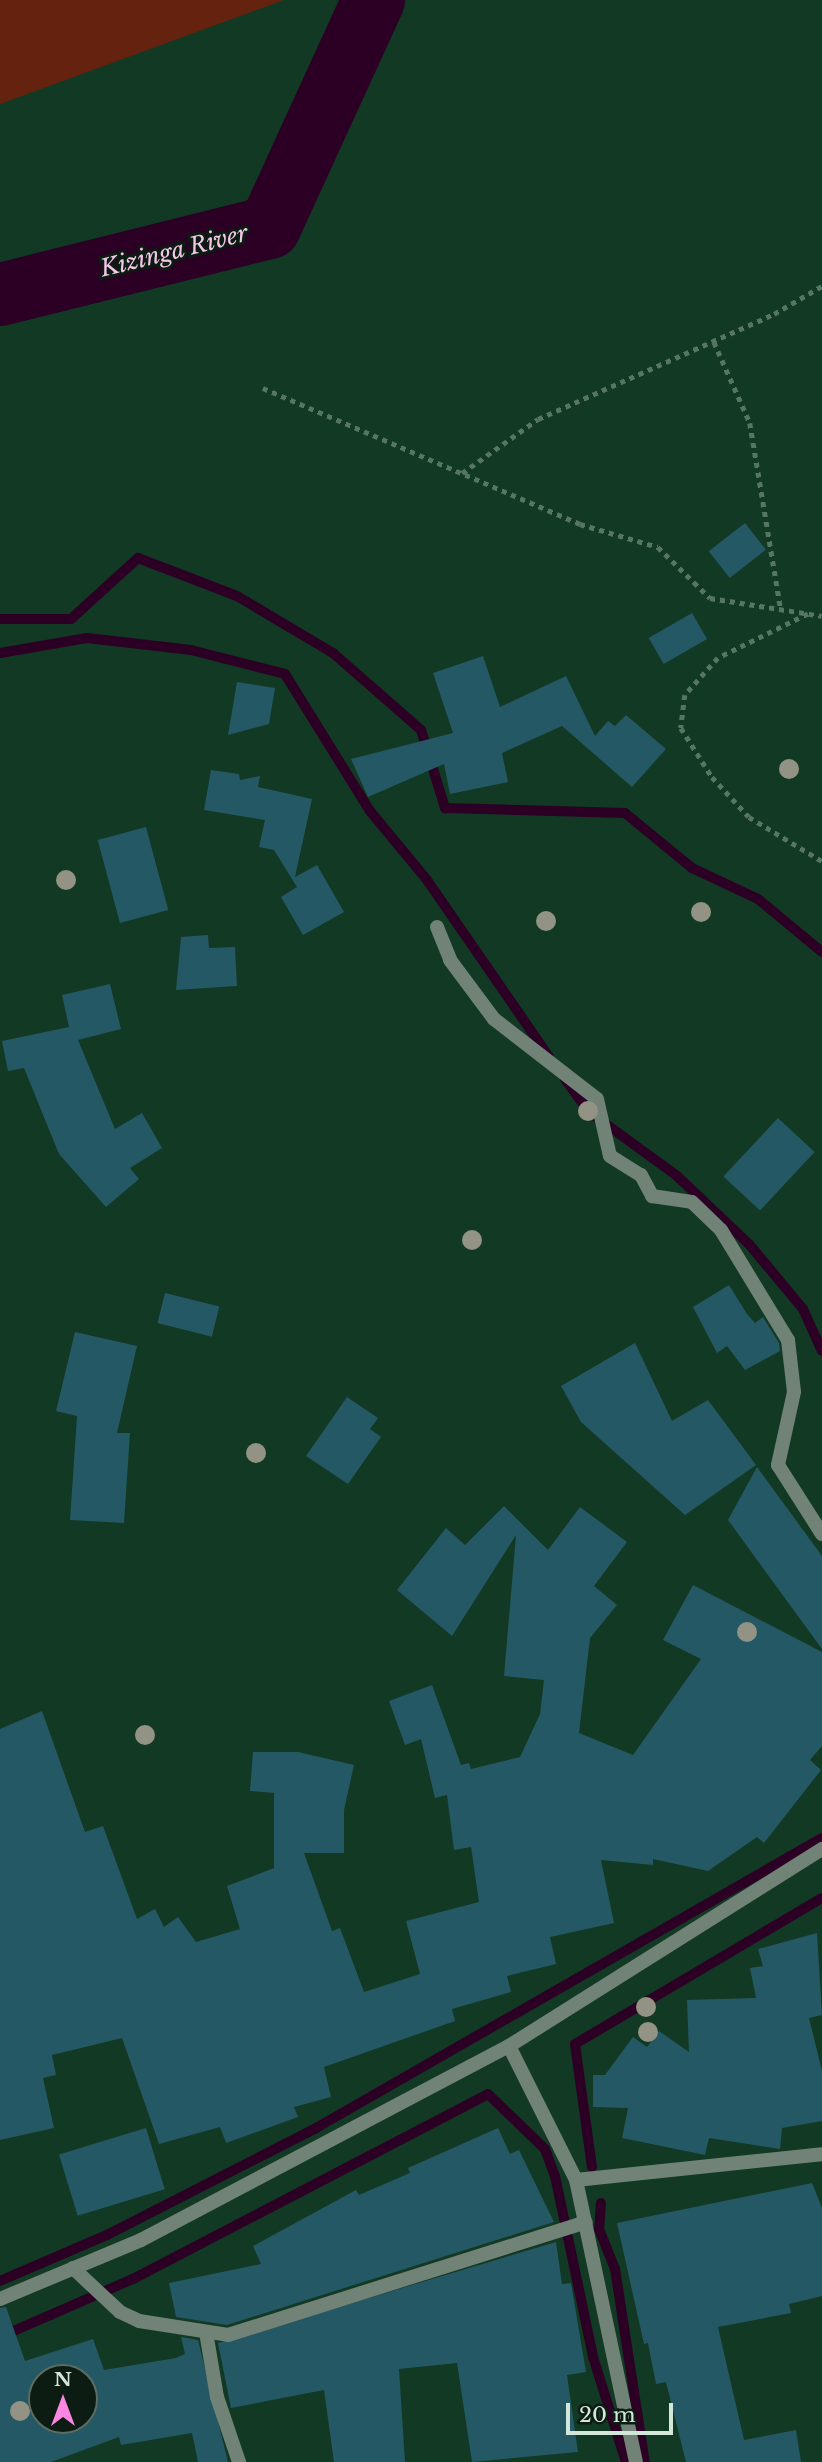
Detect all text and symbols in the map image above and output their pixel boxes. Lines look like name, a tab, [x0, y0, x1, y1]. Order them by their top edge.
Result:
water label: Kizinga River	[97, 219, 251, 283]
north arrow	[28, 2364, 98, 2434]
text: N	[54, 2368, 72, 2391]
scale bar	[570, 2388, 677, 2432]
text: 20 m	[579, 2402, 636, 2428]

